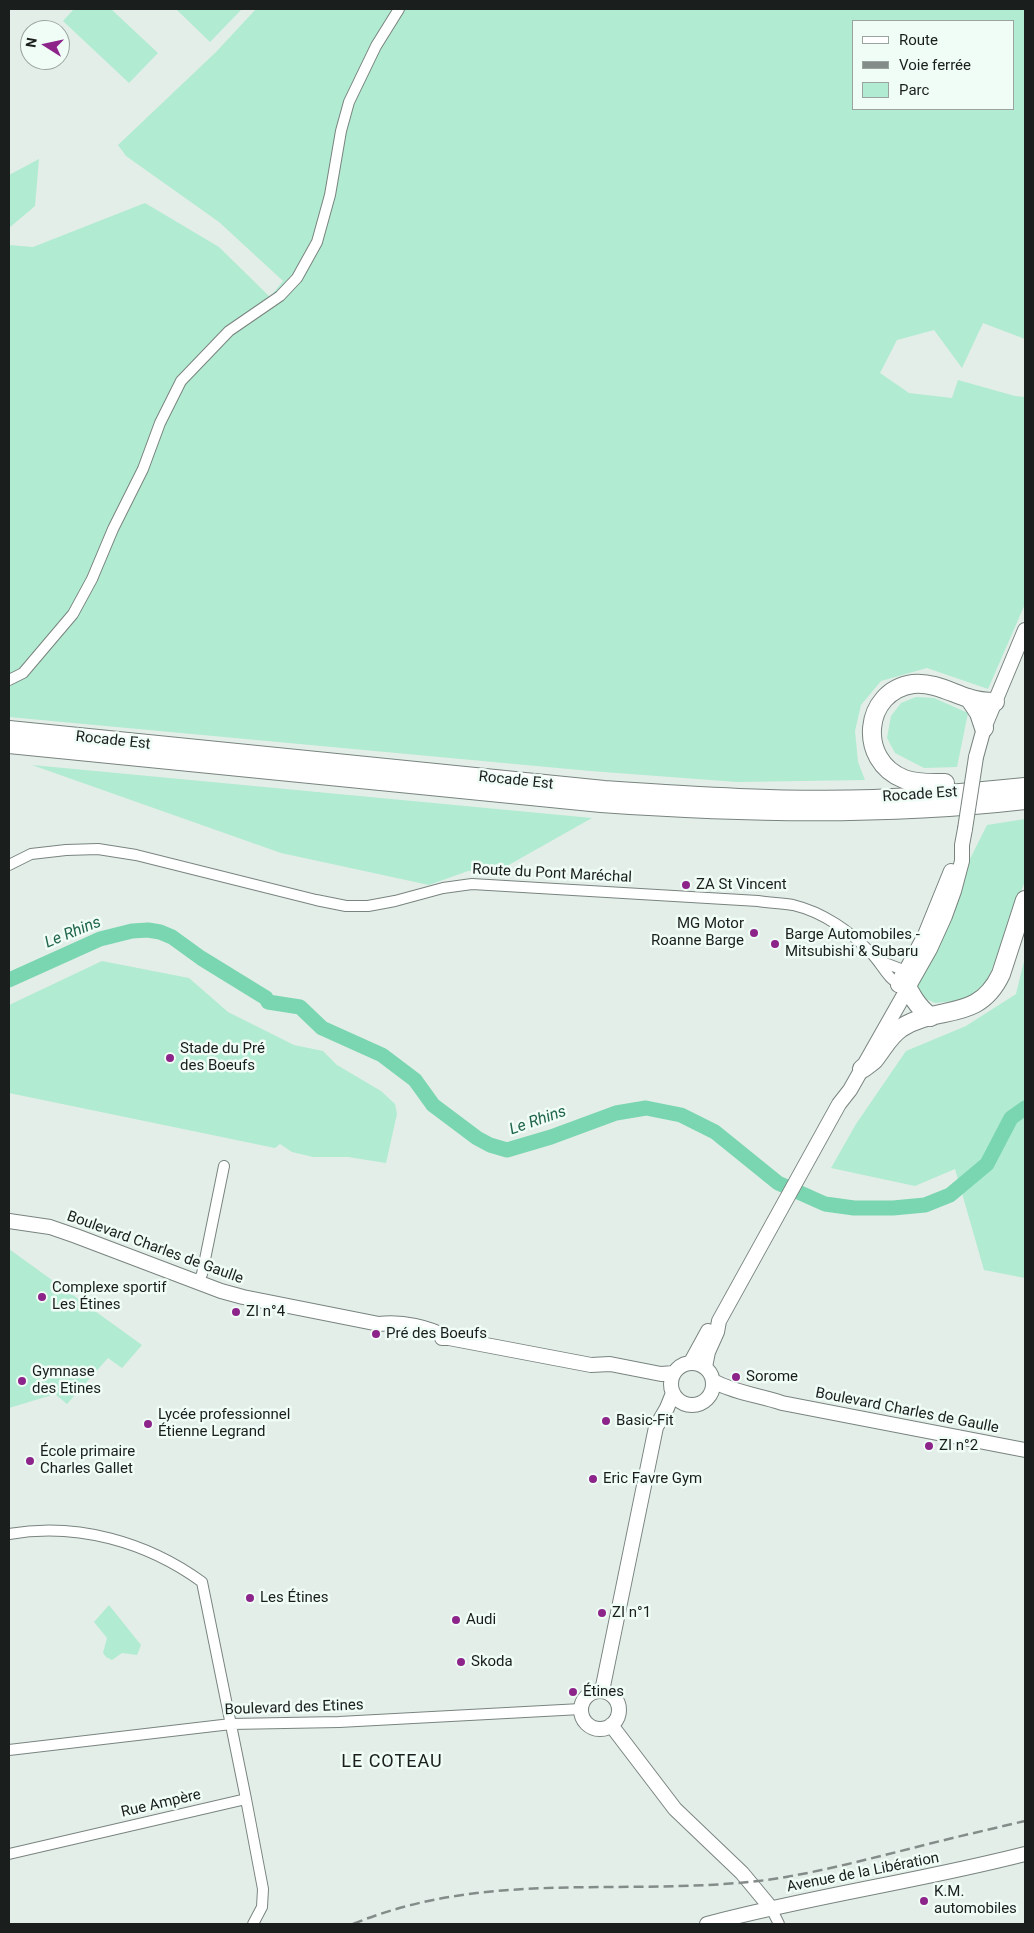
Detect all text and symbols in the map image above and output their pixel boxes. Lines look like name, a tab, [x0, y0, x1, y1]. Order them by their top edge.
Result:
north arrow	[20, 20, 70, 70]
legend	[852, 20, 1014, 110]
text: Route	[899, 31, 938, 49]
text: N	[22, 36, 40, 49]
text: Voie ferrée	[899, 56, 971, 74]
text: Parc	[899, 81, 929, 99]
street label: Rocade Est	[75, 728, 151, 754]
street label: Rocade Est	[478, 768, 554, 794]
street label: Rocade Est	[882, 783, 958, 807]
street label: Route du Pont Maréchal	[472, 861, 632, 887]
place label: ZA St Vincent	[696, 876, 787, 894]
marker: ZA St Vincent	[680, 879, 692, 891]
water label: Le Rhins	[42, 913, 104, 953]
place label: MG Motor Roanne Barge	[651, 915, 744, 950]
place label: Barge Automobiles - Mitsubishi & Subaru	[785, 926, 920, 961]
marker: MG Motor Roanne Barge	[748, 927, 760, 939]
marker: Barge Automobiles - Mitsubishi & Subaru	[769, 938, 781, 950]
place label: Stade du Pré des Boeufs	[180, 1040, 265, 1075]
marker: Stade du Pré des Boeufs	[164, 1052, 176, 1064]
water label: Le Rhins	[507, 1102, 569, 1140]
street label: Boulevard Charles de Gaulle	[64, 1208, 246, 1288]
place label: Complexe sportif Les Étines	[52, 1279, 166, 1314]
marker: Complexe sportif Les Étines	[36, 1291, 48, 1303]
place label: ZI n°4	[246, 1303, 285, 1321]
marker: ZI n°4	[230, 1306, 242, 1318]
place label: Pré des Boeufs	[386, 1325, 487, 1343]
marker: Pré des Boeufs	[370, 1328, 382, 1340]
place label: Gymnase des Etines	[32, 1363, 101, 1398]
place label: Sorome	[746, 1368, 798, 1386]
marker: Sorome	[730, 1371, 742, 1383]
marker: Gymnase des Etines	[16, 1375, 28, 1387]
street label: Boulevard Charles de Gaulle	[814, 1384, 1000, 1438]
place label: Lycée professionnel Étienne Legrand	[158, 1406, 290, 1441]
place label: Basic-Fit	[616, 1412, 674, 1430]
marker: Basic-Fit	[600, 1415, 612, 1427]
marker: Lycée professionnel Étienne Legrand	[142, 1418, 154, 1430]
place label: ZI n°2	[939, 1437, 978, 1455]
marker: ZI n°2	[923, 1440, 935, 1452]
place label: École primaire Charles Gallet	[40, 1443, 135, 1478]
marker: École primaire Charles Gallet	[24, 1455, 36, 1467]
place label: Eric Favre Gym	[603, 1470, 702, 1488]
marker: Eric Favre Gym	[587, 1473, 599, 1485]
place label: Les Étines	[260, 1589, 329, 1607]
marker: Les Étines	[244, 1592, 256, 1604]
place label: ZI n°1	[612, 1604, 651, 1622]
marker: ZI n°1	[596, 1607, 608, 1619]
place label: Audi	[466, 1611, 496, 1629]
marker: Audi	[450, 1614, 462, 1626]
place label: Skoda	[471, 1653, 513, 1671]
marker: Skoda	[455, 1656, 467, 1668]
place label: Étines	[583, 1683, 624, 1701]
marker: Étines	[567, 1686, 579, 1698]
street label: Boulevard des Etines	[224, 1697, 364, 1719]
district label: LE COTEAU	[340, 1751, 444, 1773]
street label: Rue Ampère	[119, 1786, 203, 1822]
street label: Avenue de la Libération	[785, 1849, 941, 1897]
place label: K.M. automobiles	[934, 1883, 1017, 1918]
marker: K.M. automobiles	[918, 1895, 930, 1907]

